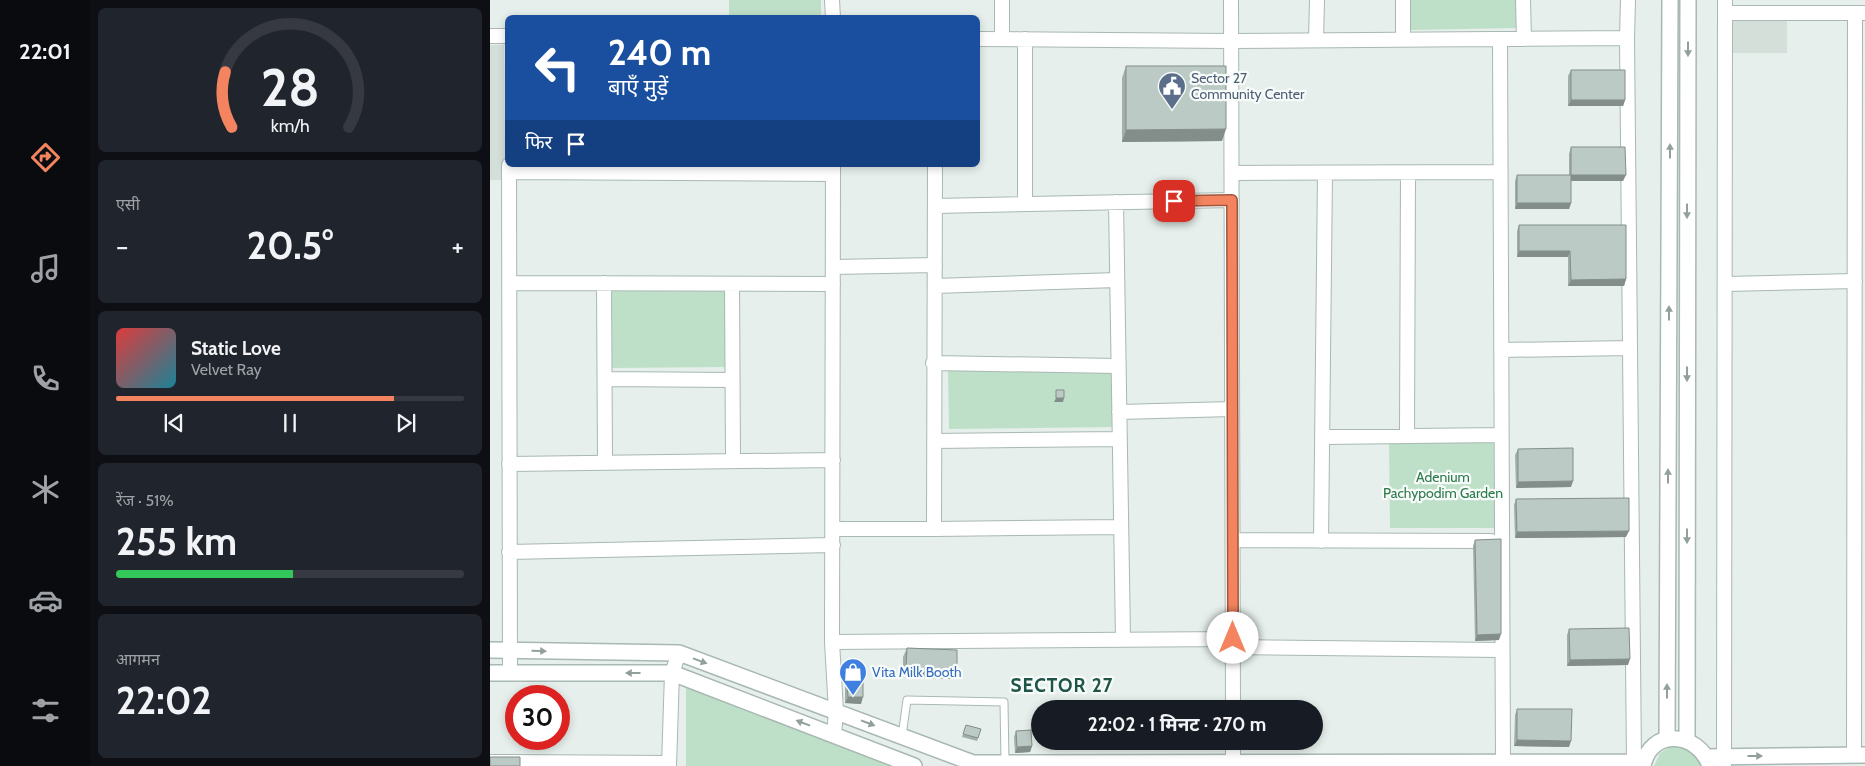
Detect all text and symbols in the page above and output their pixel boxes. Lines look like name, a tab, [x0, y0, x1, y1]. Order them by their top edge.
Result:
text: 240 m	[608, 31, 711, 74]
icon: left	[525, 35, 590, 100]
text: 22:01	[19, 38, 71, 65]
one-way arrow	[1684, 41, 1692, 57]
text: 28	[261, 56, 319, 119]
place label: Sector 27 Community Center	[1191, 69, 1305, 103]
public building icon: Sector 27 Community Center	[1157, 71, 1187, 110]
text: बाएँ मुड़ें	[608, 74, 668, 101]
text: km/h	[270, 115, 310, 136]
icon: arrive	[562, 130, 590, 158]
text: फिर	[525, 131, 552, 154]
icon: directions	[28, 140, 63, 175]
one-way arrow	[1666, 142, 1674, 158]
pin	[1153, 180, 1195, 222]
icon: arrive	[1160, 187, 1188, 215]
text: एसी	[116, 195, 140, 214]
one-way arrow	[1683, 203, 1691, 219]
text: 20.5°	[247, 222, 333, 269]
text: −	[116, 229, 128, 263]
text: +	[452, 229, 464, 263]
icon: music	[28, 251, 63, 286]
one-way arrow	[1665, 305, 1673, 321]
text: Static Love	[191, 337, 281, 360]
text: Velvet Ray	[191, 360, 262, 379]
icon: phone	[28, 361, 63, 396]
one-way arrow	[1683, 366, 1691, 382]
icon: previous	[160, 409, 188, 437]
icon: pause	[276, 409, 304, 437]
icon: next	[392, 409, 420, 437]
one-way arrow	[1664, 467, 1672, 483]
park label: Adenium Pachypodim Garden	[1383, 468, 1503, 502]
icon: climate	[28, 472, 63, 507]
text: रेंज · 51%	[116, 491, 174, 510]
text: 255 km	[116, 518, 237, 565]
one-way arrow	[1683, 528, 1691, 544]
icon: car	[28, 583, 63, 618]
position arrow	[1206, 611, 1258, 663]
one-way arrow	[531, 647, 547, 655]
text: आगमन	[116, 650, 160, 669]
one-way arrow	[693, 657, 707, 665]
shop icon: Vita Milk Booth	[838, 657, 868, 696]
place label: Vita Milk Booth	[872, 663, 962, 681]
one-way arrow	[624, 669, 640, 677]
district label: SECTOR 27	[1011, 674, 1113, 697]
text: 22:02	[116, 677, 212, 724]
one-way arrow	[1663, 682, 1671, 698]
speed limit sign: 30	[505, 685, 570, 750]
icon: filters	[28, 693, 63, 728]
text: 22:02 · 1 मिनट · 270 m	[1088, 713, 1266, 736]
one-way arrow	[795, 719, 810, 727]
one-way arrow	[861, 720, 876, 728]
one-way arrow	[1748, 752, 1764, 760]

